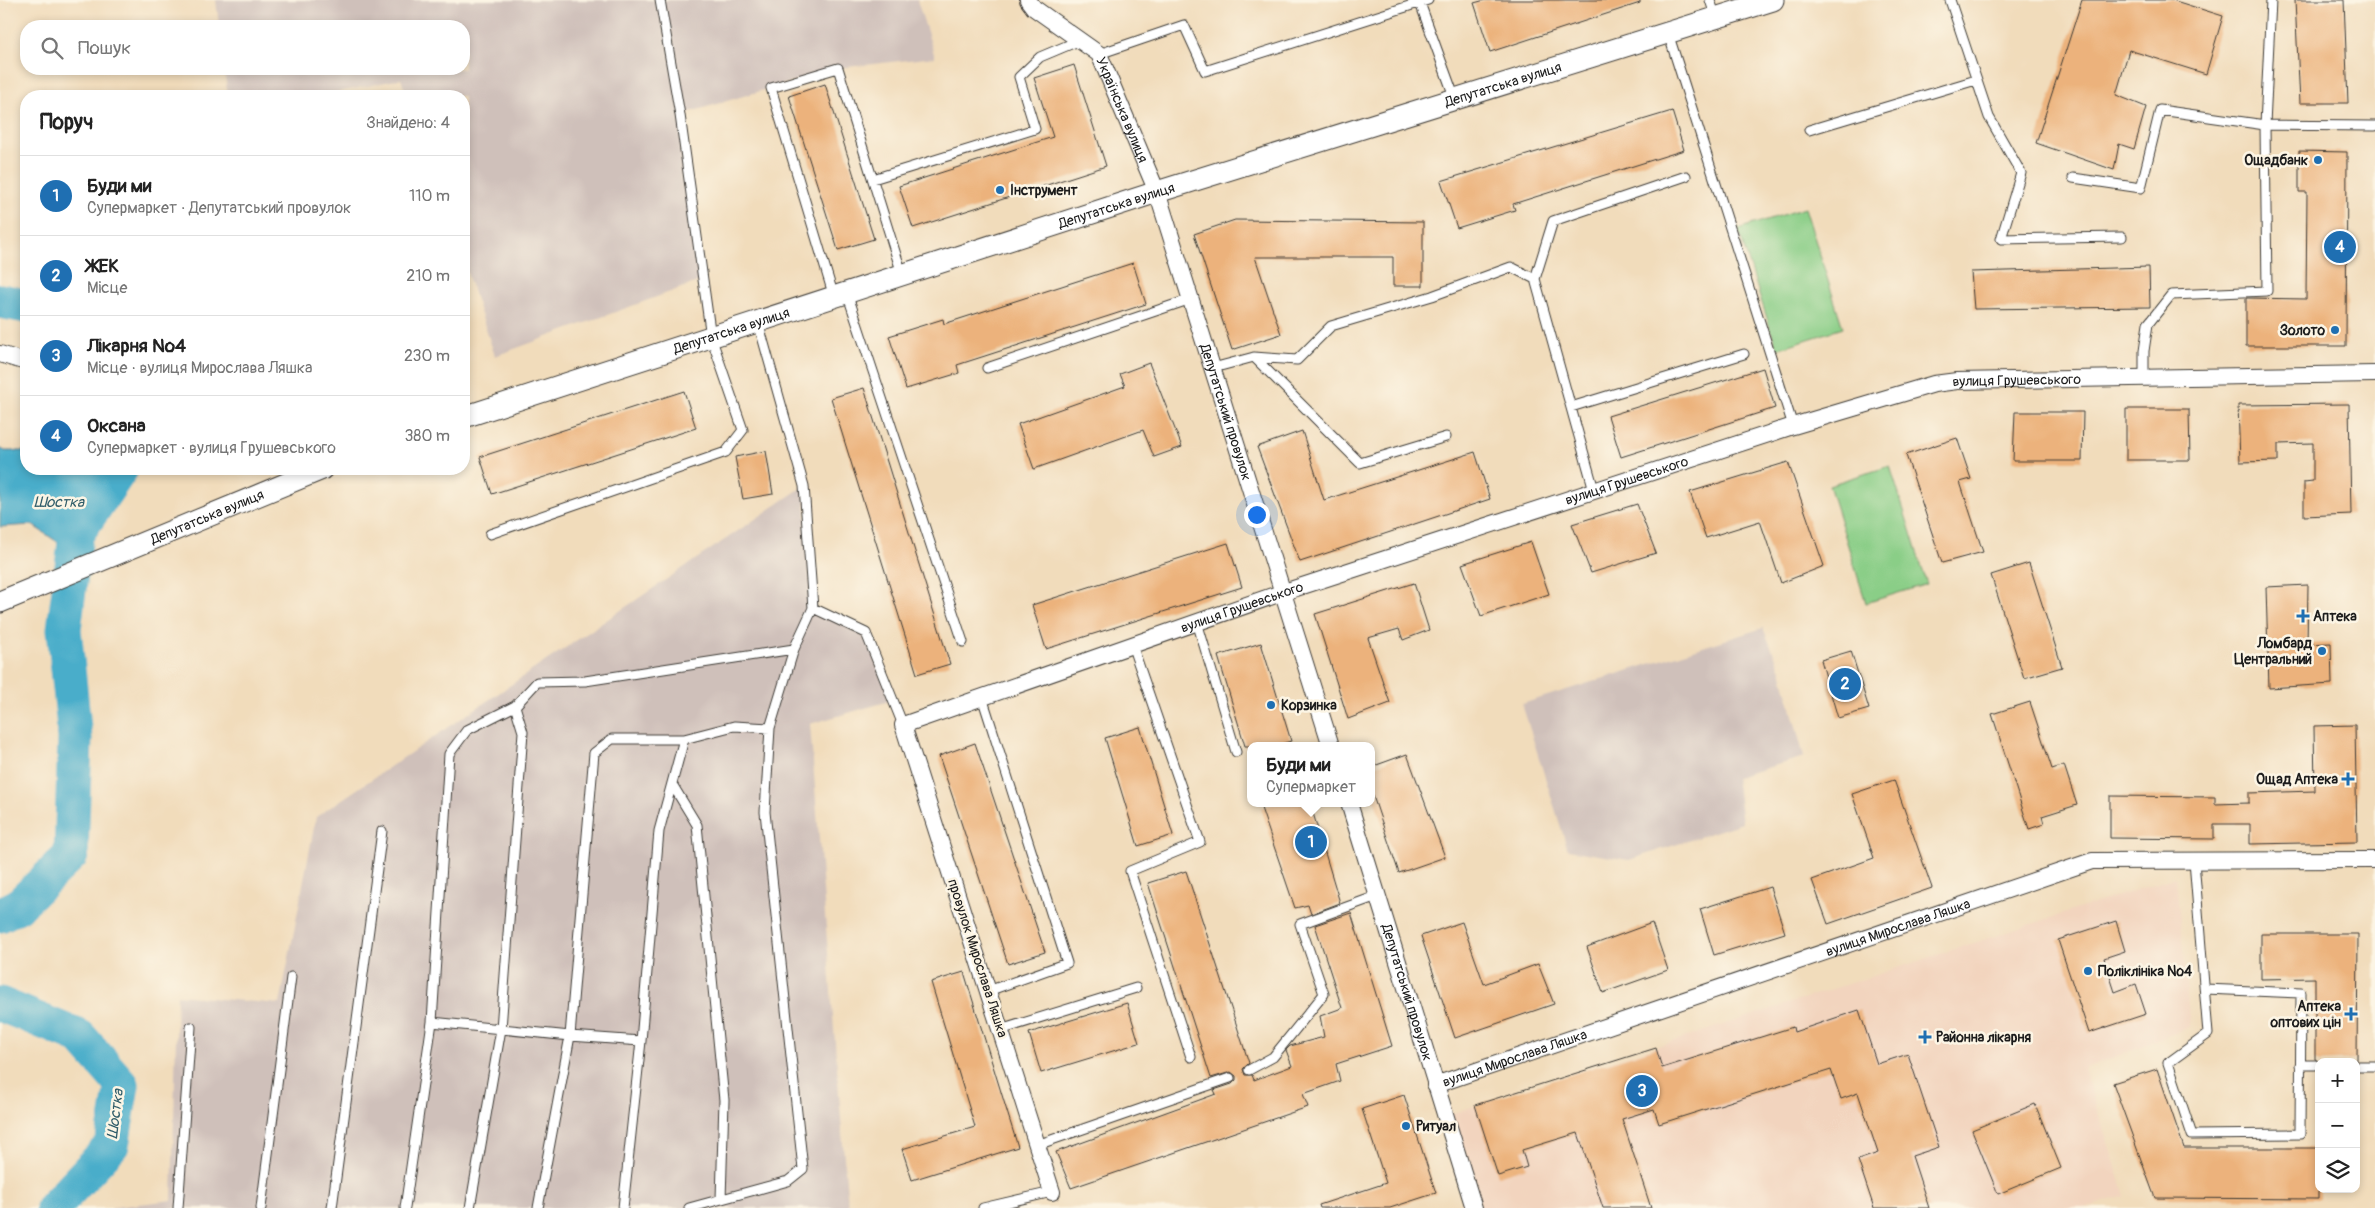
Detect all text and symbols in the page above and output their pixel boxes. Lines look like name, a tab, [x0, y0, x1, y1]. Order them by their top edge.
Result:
search box	[20, 20, 470, 75]
icon: search	[38, 34, 66, 62]
text: Пошук	[78, 36, 131, 60]
street label: Українська вулиця	[1092, 55, 1152, 165]
street label: Депутатська вулиця	[1442, 58, 1564, 111]
text: Поруч	[40, 109, 93, 136]
text: Знайдено: 4	[366, 113, 450, 133]
place label: Ощадбанк	[2244, 152, 2308, 169]
marker: Ощадбанк	[2312, 154, 2324, 166]
text: Буди ми	[87, 174, 151, 198]
street label: Депутатська вулиця	[1055, 179, 1177, 233]
place label: Інструмент	[1010, 182, 1078, 199]
marker: Інструмент	[994, 184, 1006, 196]
text: 1	[53, 186, 59, 206]
text: 110 m	[409, 186, 450, 206]
text: Супермаркет · Депутатський провулок	[87, 198, 351, 218]
pin: 4	[2324, 228, 2356, 266]
text: ЖЕК	[87, 254, 119, 278]
text: 2	[52, 266, 60, 286]
text: 210 m	[406, 266, 450, 286]
text: Місце	[87, 278, 127, 298]
street label: Депутатська вулиця	[670, 304, 792, 358]
place label: Золото	[2280, 322, 2325, 339]
marker: Золото	[2329, 324, 2341, 336]
text: Лікарня №4	[87, 334, 186, 358]
street label: Депутатський провулок	[1196, 341, 1255, 483]
text: 3	[52, 346, 60, 366]
text: 230 m	[404, 346, 450, 366]
text: Місце · вулиця Мирослава Ляшка	[87, 358, 313, 378]
street label: вулиця Грушевського	[1951, 371, 2081, 391]
text: Оксана	[87, 414, 146, 438]
text: 4	[51, 426, 61, 446]
text: 380 m	[404, 426, 450, 446]
text: Супермаркет · вулиця Грушевського	[87, 438, 336, 458]
street label: вулиця Грушевського	[1563, 453, 1691, 509]
street label: Депутатська вулиця	[147, 486, 266, 548]
water label: Шостка	[34, 493, 85, 512]
your location	[1244, 502, 1270, 528]
street label: вулиця Грушевського	[1178, 578, 1306, 636]
place label: Аптека	[2313, 608, 2357, 625]
marker: Аптека	[2297, 610, 2309, 622]
place label: Ломбард Центральний	[2234, 635, 2313, 668]
marker: Ломбард Центральний	[2316, 645, 2328, 657]
pin: 2	[1829, 665, 1861, 703]
place label: Корзинка	[1281, 697, 1337, 714]
marker: Корзинка	[1265, 699, 1277, 711]
popup	[1247, 742, 1375, 807]
text: Буди ми	[1266, 753, 1330, 777]
place label: Ощад Аптека	[2256, 771, 2338, 788]
marker: Ощад Аптека	[2342, 773, 2354, 785]
text: Супермаркет	[1266, 777, 1356, 797]
pin: 1	[1295, 823, 1327, 861]
street label: провулок Мирослава Ляшка	[944, 877, 1011, 1040]
street label: вулиця Мирослава Ляшка	[1824, 895, 1972, 960]
street label: Депутатський провулок	[1378, 921, 1436, 1063]
place label: Поліклініка №4	[2098, 963, 2193, 980]
marker: Поліклініка №4	[2082, 965, 2094, 977]
place label: Аптека оптових цін	[2269, 998, 2341, 1031]
marker: Аптека оптових цін	[2345, 1008, 2357, 1020]
street label: вулиця Мирослава Ляшка	[1440, 1026, 1589, 1091]
place label: Районна лікарня	[1936, 1029, 2031, 1046]
marker: Районна лікарня	[1918, 1030, 1932, 1044]
map controls	[2315, 1058, 2360, 1193]
button: +	[2315, 1058, 2360, 1103]
pin: 3	[1626, 1072, 1658, 1110]
water label: Шостка	[103, 1087, 128, 1140]
button: −	[2315, 1103, 2360, 1148]
place label: Ритуал	[1416, 1118, 1456, 1135]
marker: Ритуал	[1400, 1120, 1412, 1132]
button: layers	[2315, 1148, 2360, 1193]

